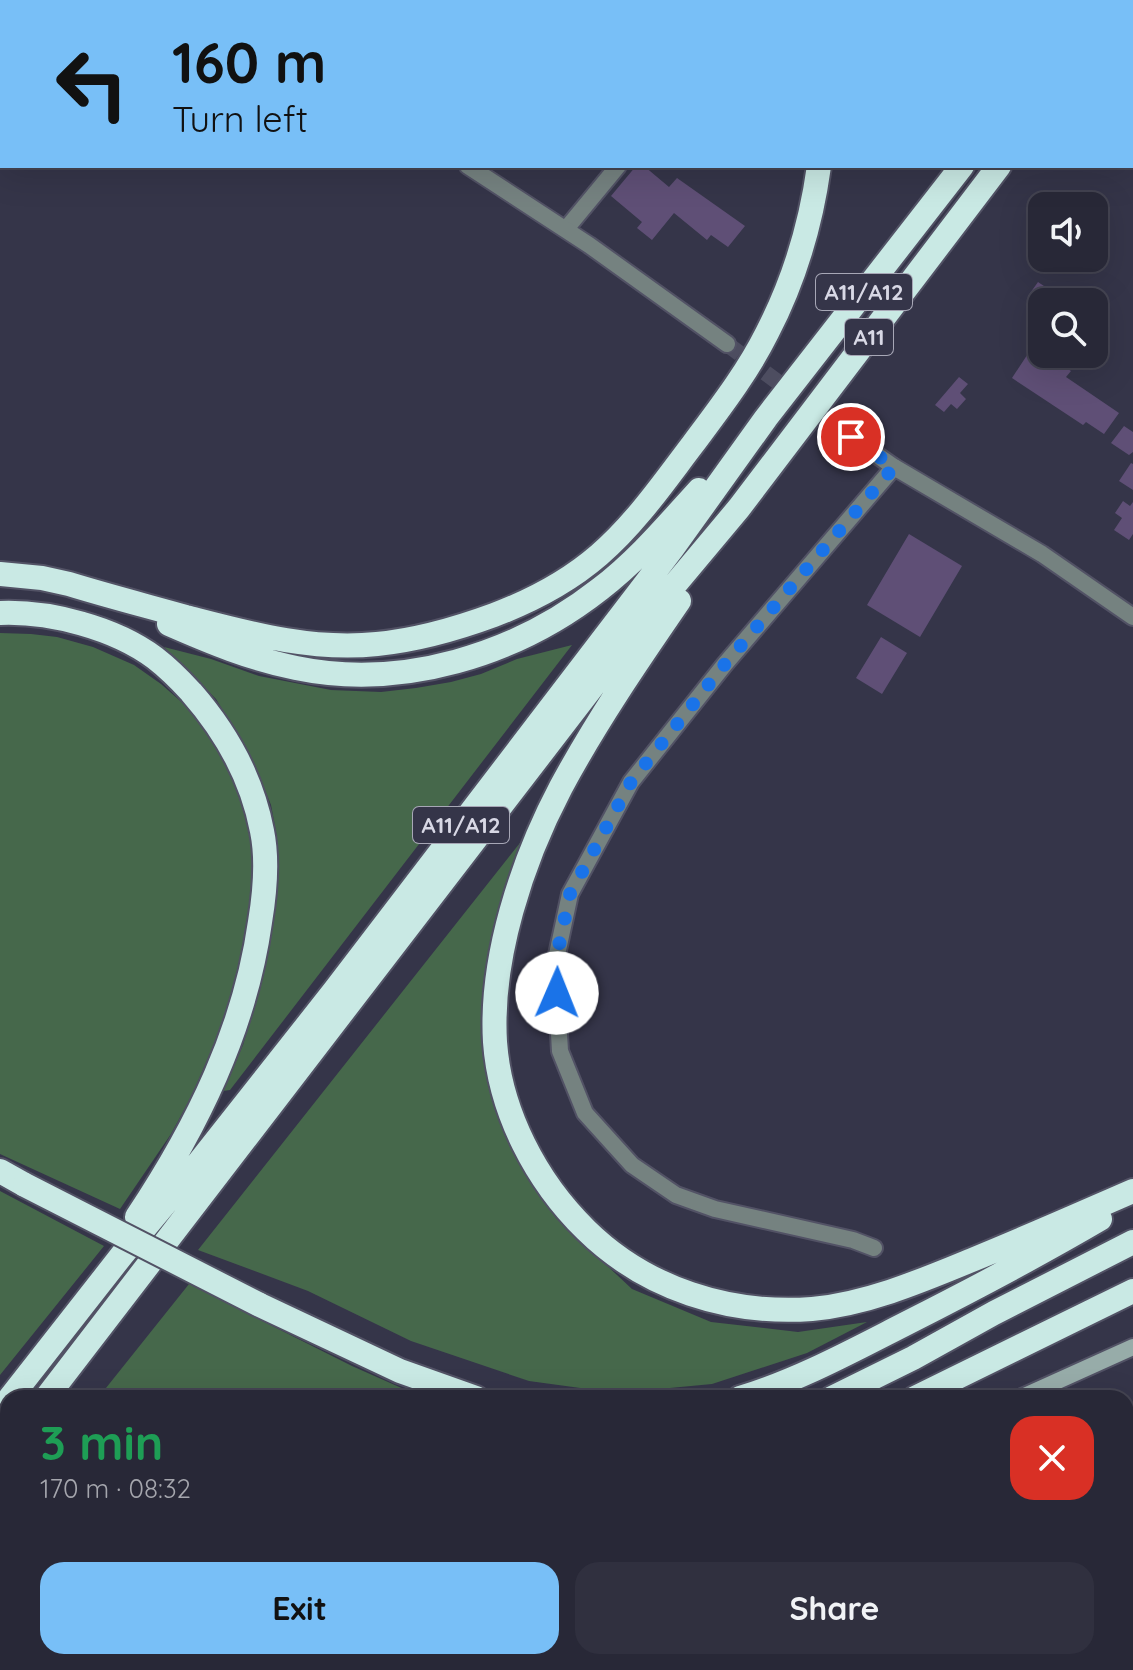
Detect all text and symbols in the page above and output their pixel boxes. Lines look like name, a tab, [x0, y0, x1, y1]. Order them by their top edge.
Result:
text: 160 m	[172, 27, 326, 97]
icon: left	[40, 32, 144, 136]
text: Turn left	[172, 96, 308, 141]
map controls	[1028, 192, 1108, 368]
button: sound	[1028, 192, 1108, 272]
road number: A11/A12	[816, 274, 912, 310]
button: search	[1028, 288, 1108, 368]
road number: A11	[845, 319, 893, 355]
pin	[817, 403, 885, 471]
icon: arrive	[829, 415, 873, 459]
road number: A11/A12	[413, 807, 509, 843]
position arrow	[515, 951, 599, 1035]
text: 3 min	[40, 1412, 163, 1472]
button: close	[1010, 1416, 1094, 1500]
text: 170 m · 08:32	[40, 1472, 191, 1505]
button: Exit	[40, 1562, 559, 1654]
button: Share	[575, 1562, 1094, 1654]

